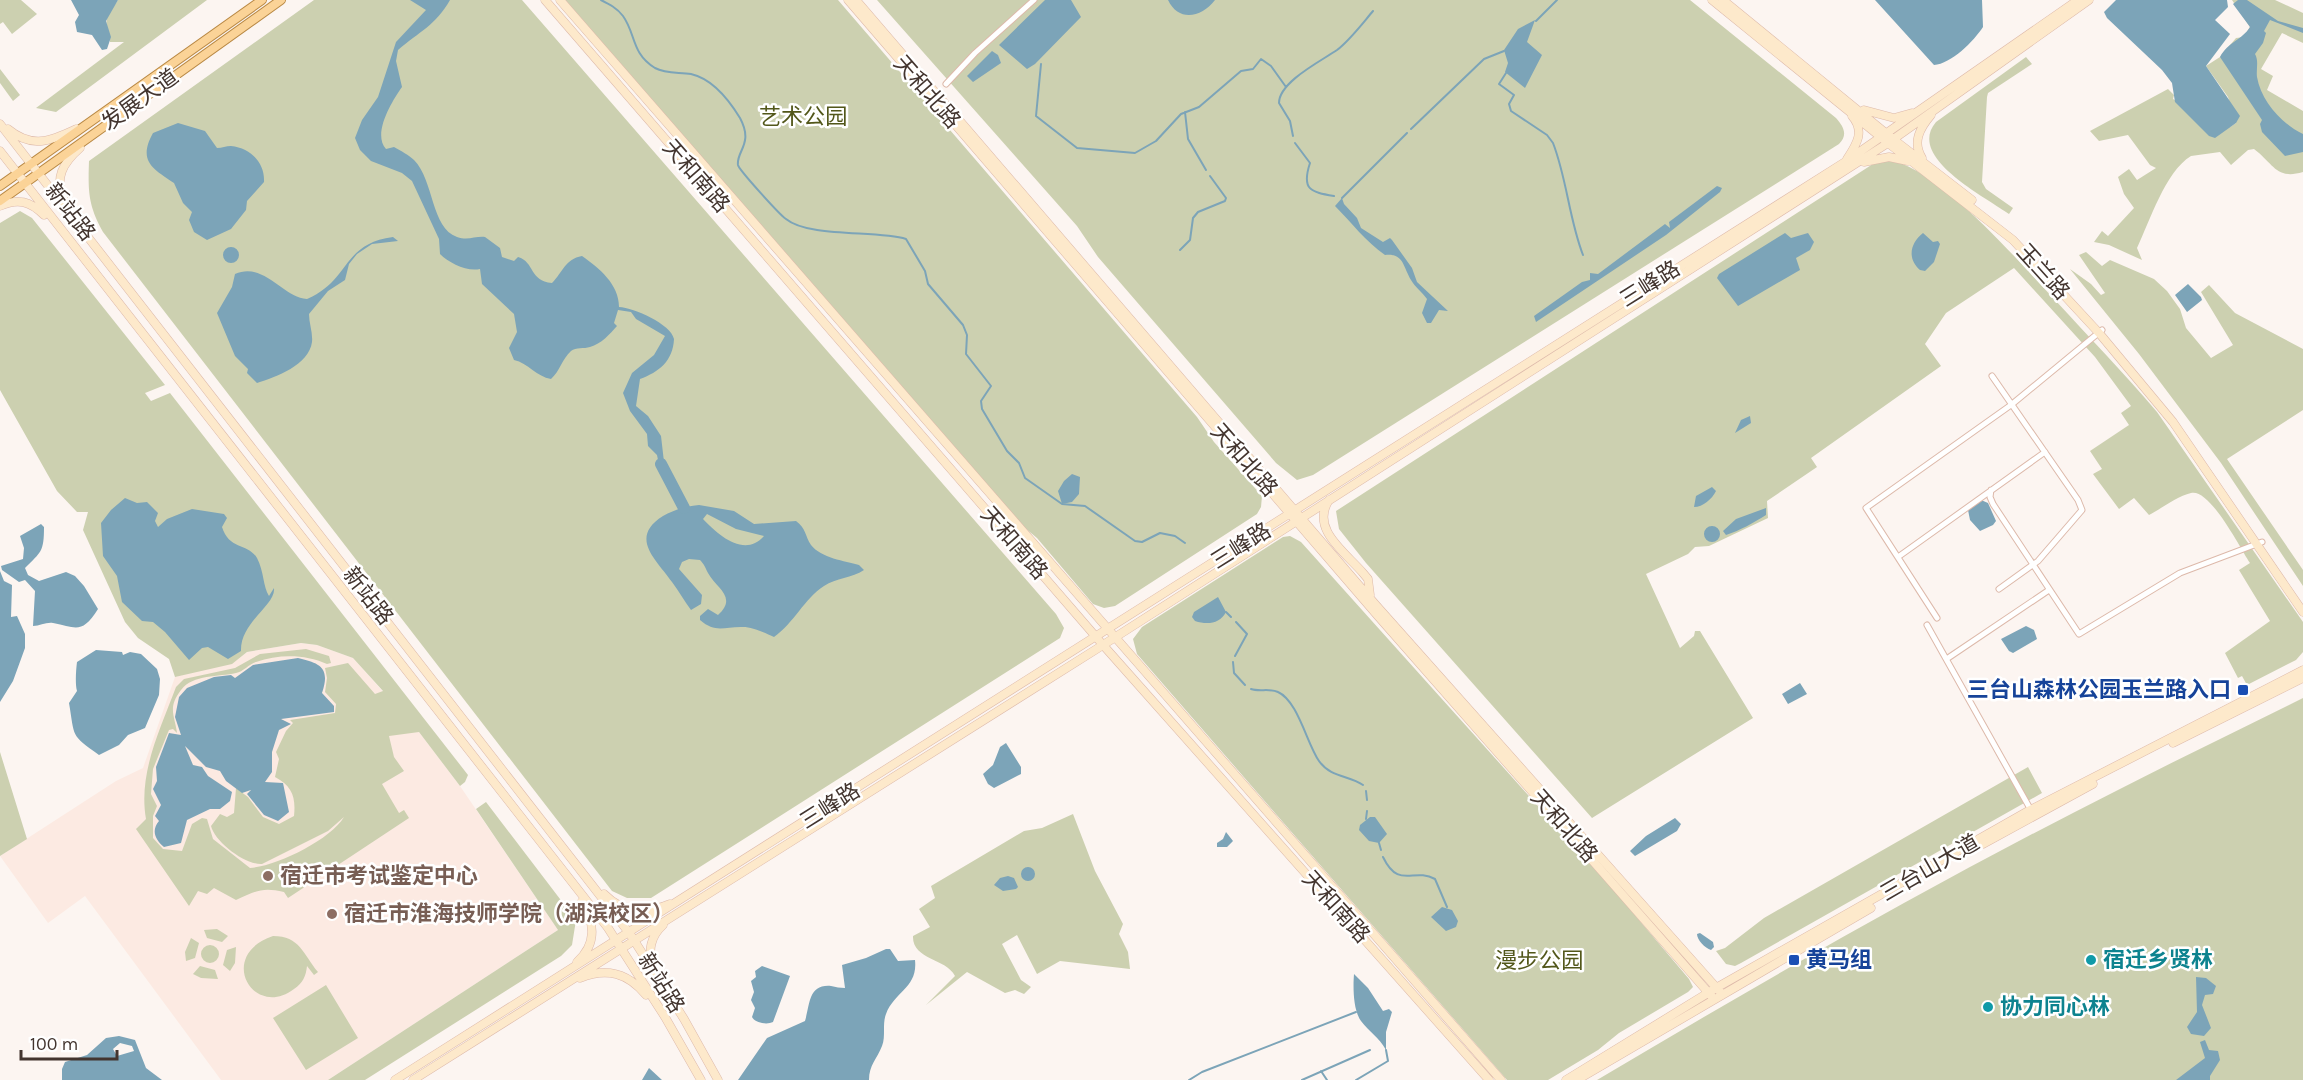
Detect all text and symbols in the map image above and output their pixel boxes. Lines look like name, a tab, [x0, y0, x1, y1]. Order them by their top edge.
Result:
street label: 天和北路	[888, 50, 966, 134]
street label: 发展大道	[97, 64, 183, 136]
park label: 艺术公园	[759, 104, 847, 130]
street label: 天和南路	[657, 134, 735, 218]
street label: 新站路	[39, 178, 101, 246]
street label: 玉兰路	[2011, 239, 2075, 305]
street label: 三峰路	[1615, 255, 1685, 313]
street label: 天和北路	[1205, 418, 1283, 502]
street label: 天和南路	[975, 501, 1053, 585]
street label: 三峰路	[1206, 517, 1276, 575]
street label: 新站路	[337, 562, 399, 630]
place label: 三台山森林公园玉兰路入口	[1967, 677, 2231, 703]
marker: 三台山森林公园玉兰路入口	[2236, 683, 2250, 697]
street label: 三峰路	[795, 777, 865, 835]
street label: 天和北路	[1525, 784, 1603, 868]
street label: 三台山大道	[1876, 829, 1984, 907]
place label: 宿迁市考试鉴定中心	[280, 863, 478, 889]
street label: 天和南路	[1297, 866, 1375, 948]
marker: 宿迁市考试鉴定中心	[261, 869, 275, 883]
place label: 宿迁市淮海技师学院（湖滨校区）	[344, 901, 674, 927]
marker: 宿迁市淮海技师学院（湖滨校区）	[325, 907, 339, 921]
place label: 黄马组	[1806, 947, 1872, 973]
place label: 宿迁乡贤林	[2103, 947, 2213, 973]
street label: 新站路	[632, 948, 690, 1018]
park label: 漫步公园	[1495, 948, 1583, 974]
marker: 黄马组	[1787, 953, 1801, 967]
marker: 宿迁乡贤林	[2084, 953, 2098, 967]
place label: 协力同心林	[2000, 994, 2110, 1020]
marker: 协力同心林	[1981, 1000, 1995, 1014]
scale bar	[21, 1023, 117, 1061]
text: 100 m	[30, 1033, 78, 1055]

